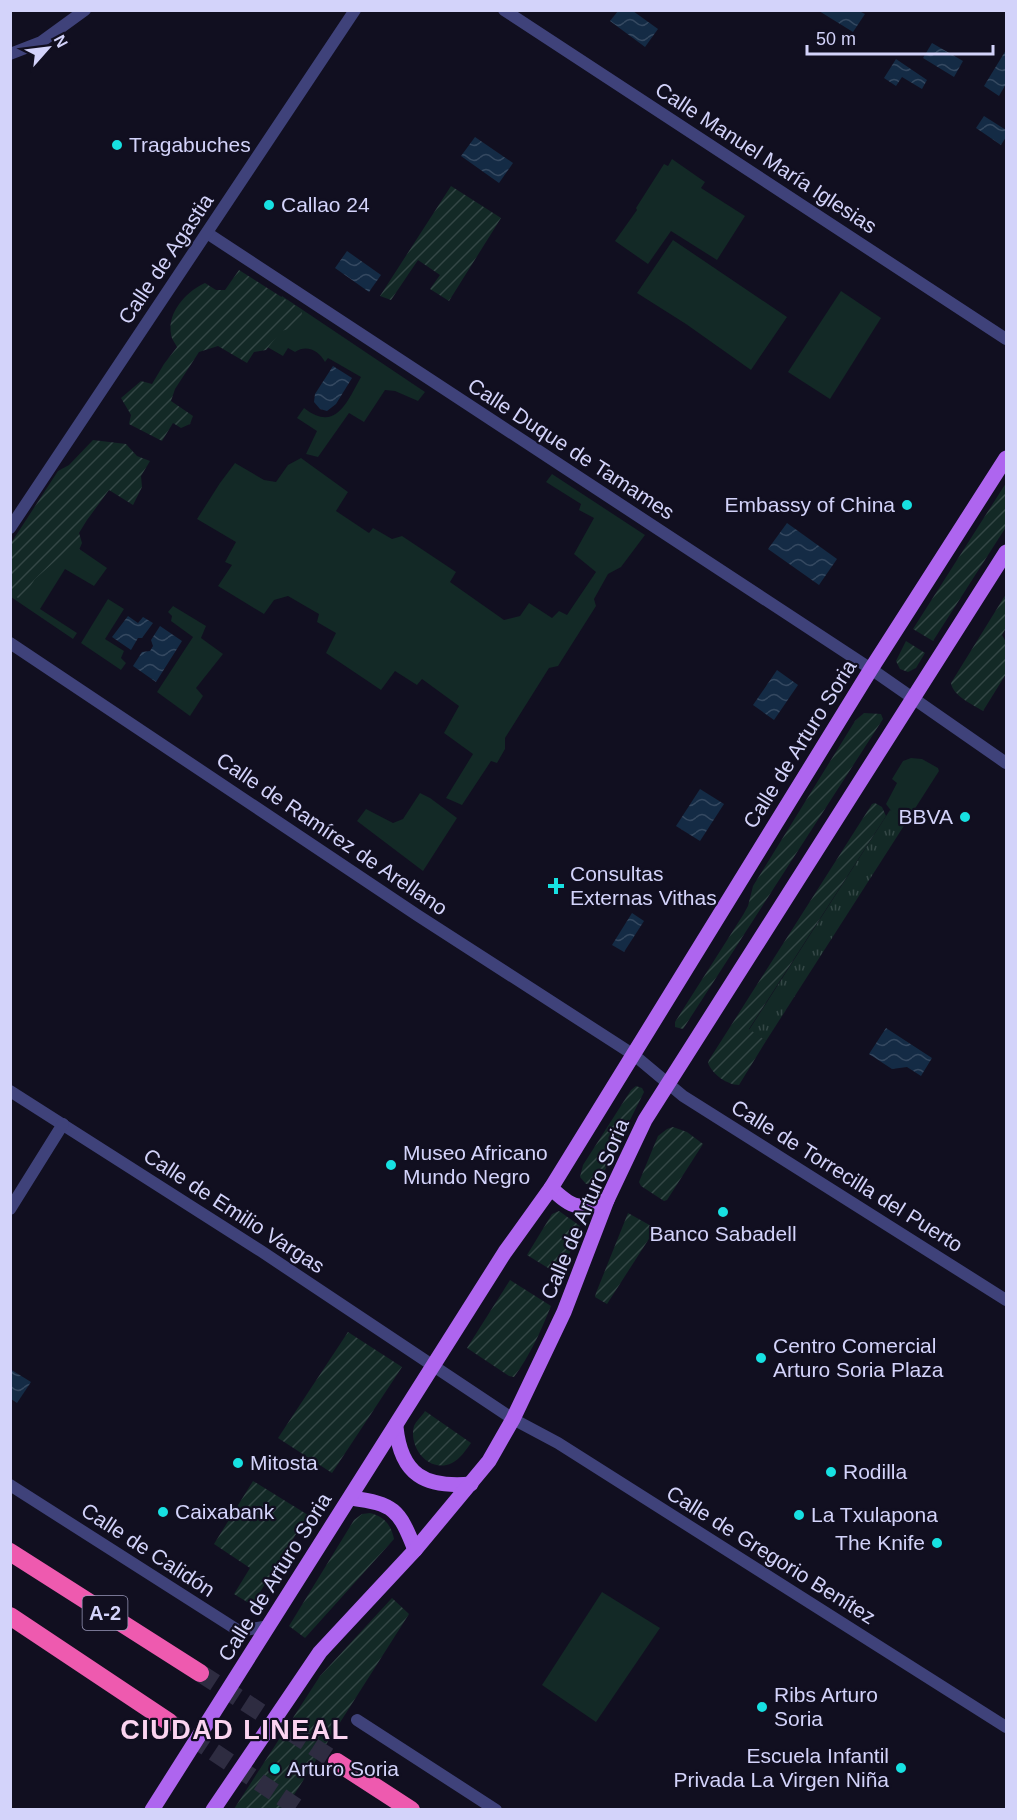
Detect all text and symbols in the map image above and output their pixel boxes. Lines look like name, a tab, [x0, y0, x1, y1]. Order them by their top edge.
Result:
north arrow	[18, 18, 78, 78]
scale bar	[807, 18, 993, 56]
text: 50 m	[816, 29, 856, 49]
text: N	[51, 32, 71, 50]
street label: Calle Manuel María Iglesias	[651, 77, 881, 238]
place label: Tragabuches	[129, 133, 251, 156]
marker: Tragabuches	[110, 138, 124, 152]
street label: Calle de Agastia	[114, 189, 218, 328]
place label: Callao 24	[281, 193, 370, 216]
marker: Callao 24	[262, 198, 276, 212]
street label: Calle Duque de Tamames	[464, 373, 679, 524]
place label: Embassy of China	[725, 493, 895, 516]
marker: Embassy of China	[900, 498, 914, 512]
street label: Calle de Arturo Soria	[738, 655, 861, 832]
street label: Calle de Ramírez de Arellano	[213, 748, 452, 919]
place label: BBVA	[899, 805, 953, 828]
marker: BBVA	[958, 810, 972, 824]
place label: Consultas Externas Vithas	[570, 862, 717, 909]
marker: Consultas Externas Vithas	[547, 877, 565, 895]
street label: Calle de Torrecilla del Puerto	[727, 1095, 967, 1256]
street label: Calle de Arturo Soria	[536, 1115, 633, 1302]
place label: Museo Africano Mundo Negro	[403, 1141, 548, 1188]
street label: Calle de Emilio Vargas	[140, 1144, 329, 1278]
marker: Museo Africano Mundo Negro	[384, 1158, 398, 1172]
marker: Banco Sabadell	[716, 1205, 730, 1219]
place label: Banco Sabadell	[649, 1222, 797, 1245]
place label: Centro Comercial Arturo Soria Plaza	[773, 1334, 944, 1381]
marker: Centro Comercial Arturo Soria Plaza	[754, 1351, 768, 1365]
place label: Mitosta	[250, 1451, 318, 1474]
marker: Mitosta	[231, 1456, 245, 1470]
place label: Rodilla	[843, 1460, 908, 1483]
marker: Rodilla	[824, 1465, 838, 1479]
street label: Calle de Gregorio Benítez	[663, 1481, 880, 1628]
street label: Calle de Arturo Soria	[213, 1488, 336, 1665]
street label: Calle de Calidón	[77, 1498, 219, 1601]
place label: Caixabank	[175, 1500, 275, 1523]
place label: La Txulapona	[811, 1503, 938, 1526]
marker: Caixabank	[156, 1505, 170, 1519]
marker: La Txulapona	[792, 1508, 806, 1522]
place label: The Knife	[835, 1531, 925, 1554]
marker: The Knife	[930, 1536, 944, 1550]
road number: A-2	[82, 1596, 128, 1630]
place label: Ribs Arturo Soria	[774, 1683, 878, 1730]
marker: Ribs Arturo Soria	[755, 1700, 769, 1714]
district label: CIUDAD LINEAL	[120, 1715, 350, 1745]
place label: Escuela Infantil Privada La Virgen Niña	[673, 1744, 889, 1791]
place label: Arturo Soria	[287, 1757, 399, 1780]
marker: Escuela Infantil Privada La Virgen Niña	[894, 1761, 908, 1775]
marker: Arturo Soria	[268, 1762, 282, 1776]

